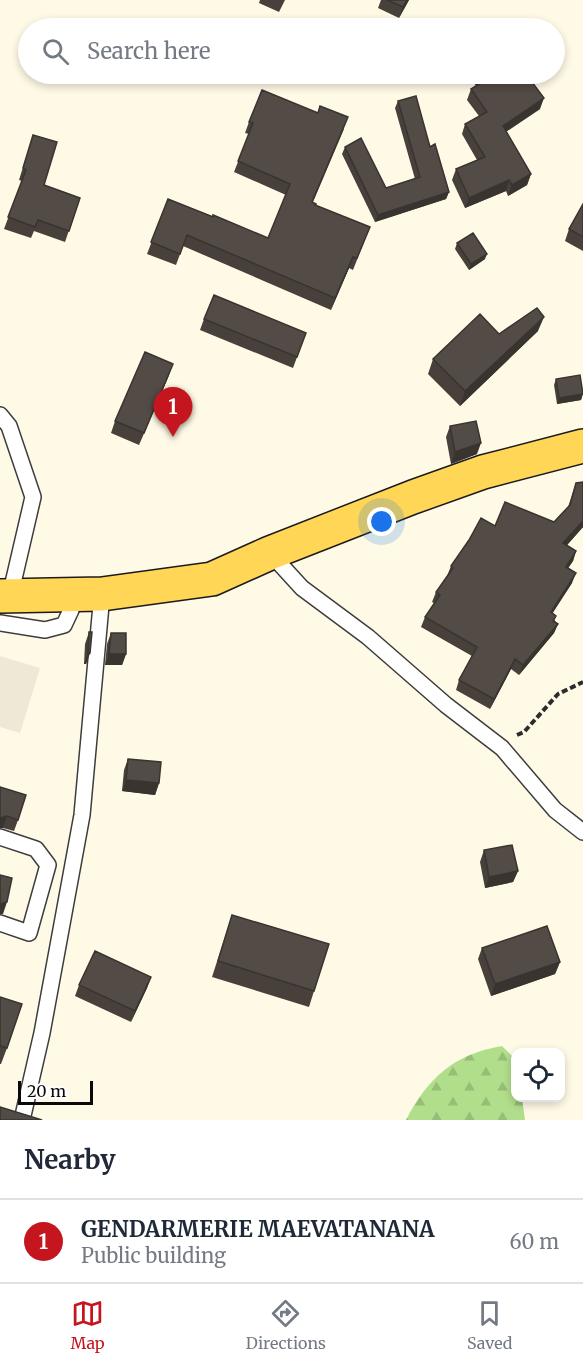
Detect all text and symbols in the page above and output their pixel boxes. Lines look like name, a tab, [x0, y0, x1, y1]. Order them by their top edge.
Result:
search box	[18, 18, 565, 84]
icon: search	[39, 35, 72, 68]
text: Search here	[87, 37, 210, 65]
pin: 1	[154, 388, 192, 437]
your location	[367, 507, 396, 536]
map controls	[511, 1048, 565, 1102]
button: locate	[511, 1048, 565, 1102]
scale bar	[18, 1078, 93, 1106]
text: 20 m	[27, 1081, 66, 1101]
text: Nearby	[24, 1143, 116, 1176]
text: GENDARMERIE MAEVATANANA	[81, 1215, 434, 1243]
text: 1	[39, 1229, 48, 1254]
text: 60 m	[509, 1229, 559, 1254]
text: Public building	[81, 1243, 226, 1268]
tab: Map	[71, 1297, 105, 1353]
tab: Directions	[246, 1297, 326, 1353]
tab: Saved	[467, 1297, 512, 1353]

